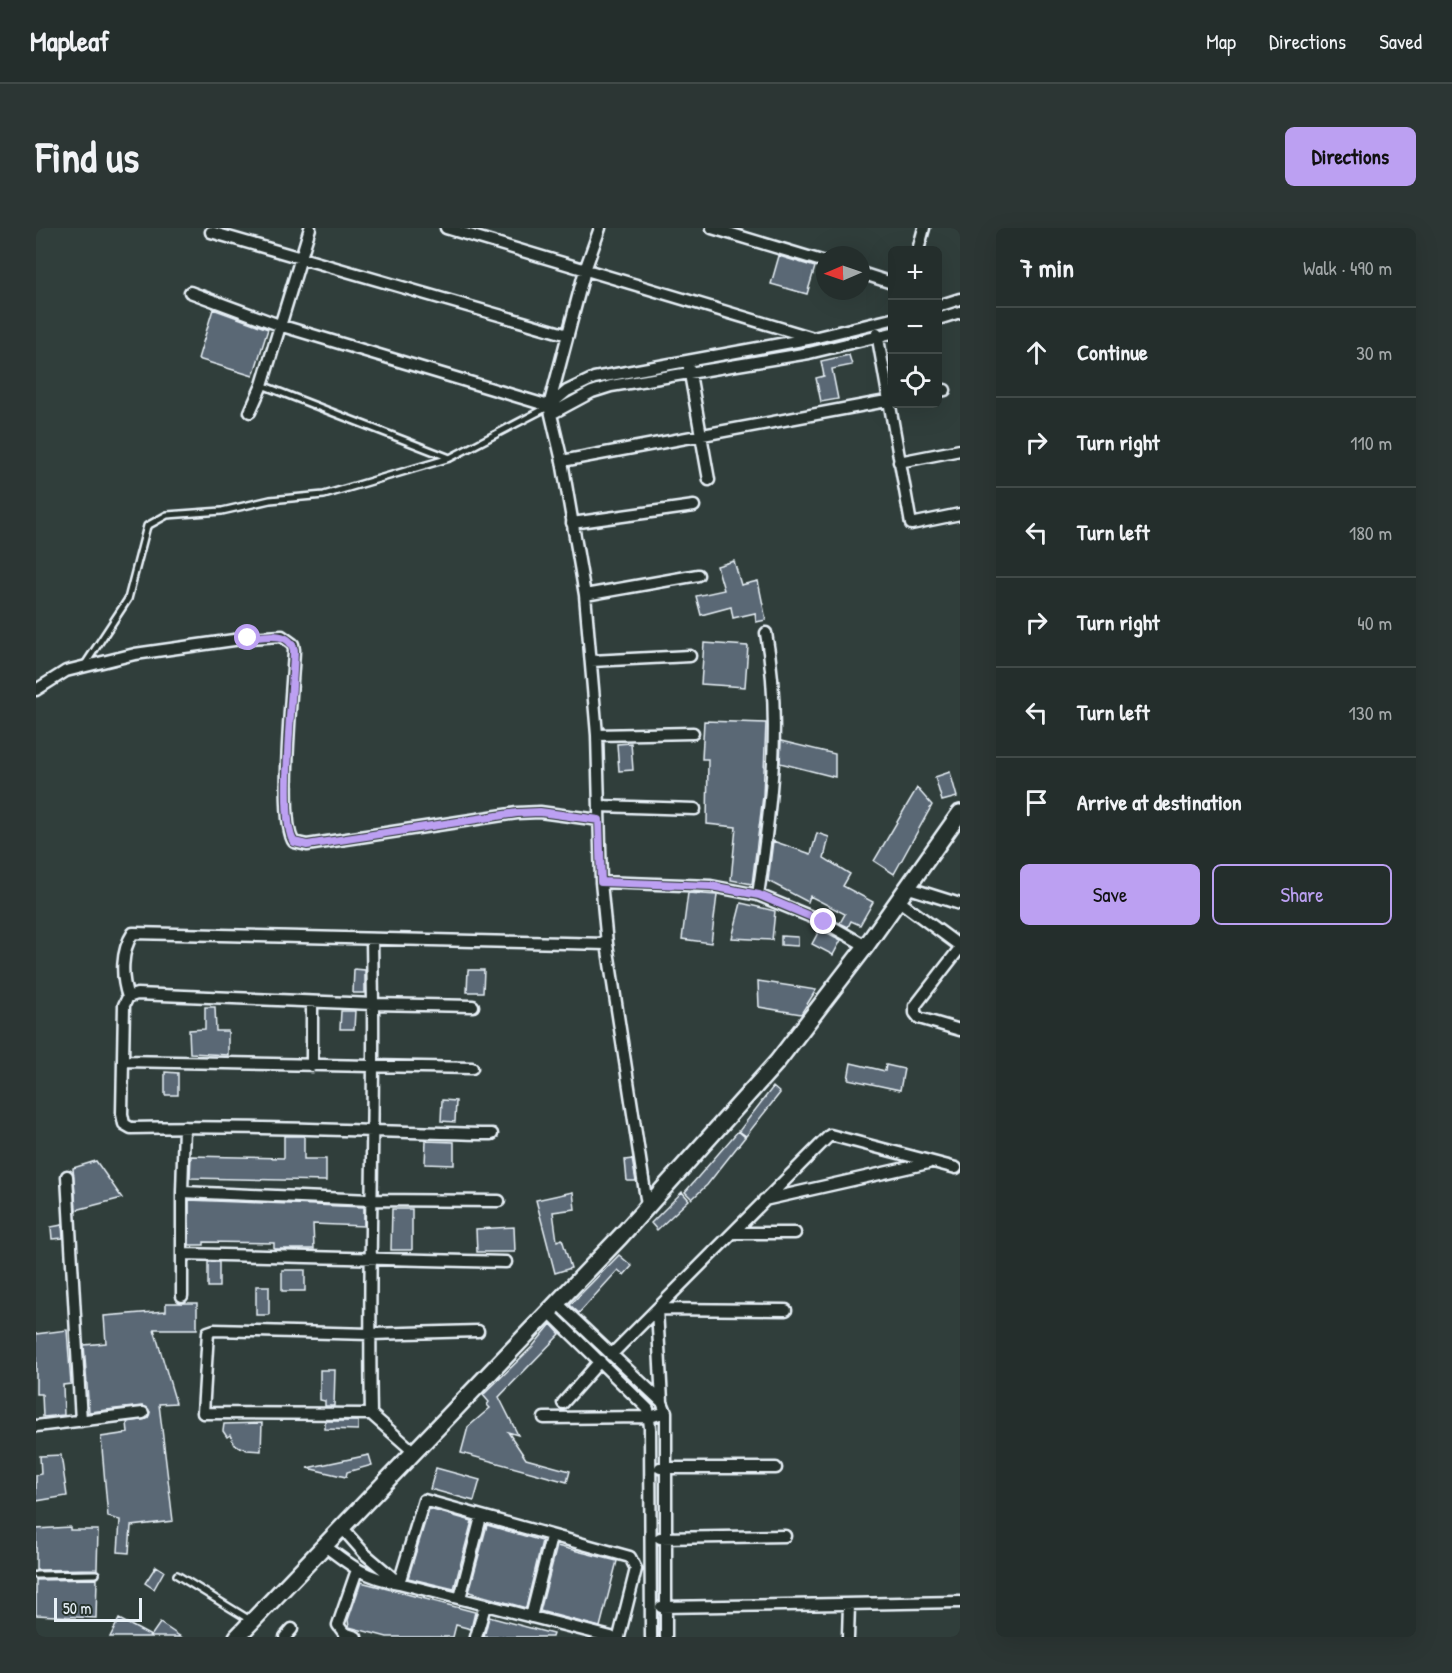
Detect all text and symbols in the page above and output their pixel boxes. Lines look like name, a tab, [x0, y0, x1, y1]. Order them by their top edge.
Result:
text: Mapleaf	[30, 22, 109, 60]
text: Map	[1206, 27, 1236, 56]
text: Directions	[1269, 27, 1346, 56]
text: Saved	[1379, 27, 1422, 56]
button: Directions	[1285, 127, 1416, 186]
text: Find us	[36, 128, 139, 185]
north arrow	[816, 246, 870, 300]
map controls	[888, 246, 942, 408]
button: +	[888, 246, 942, 300]
text: 7 min	[1020, 250, 1074, 285]
text: Walk · 490 m	[1303, 254, 1392, 281]
button: −	[888, 300, 942, 354]
icon: ahead	[1020, 336, 1053, 369]
text: Continue	[1077, 337, 1148, 367]
text: 30 m	[1356, 339, 1392, 366]
button: locate	[888, 354, 942, 408]
icon: right	[1020, 426, 1053, 459]
text: Turn right	[1077, 427, 1160, 457]
text: 110 m	[1350, 429, 1392, 456]
icon: left	[1020, 516, 1053, 549]
text: Turn left	[1077, 517, 1150, 547]
text: 180 m	[1349, 519, 1392, 546]
icon: right	[1020, 606, 1053, 639]
text: Turn right	[1077, 607, 1160, 637]
text: 40 m	[1357, 609, 1392, 636]
route start	[234, 624, 260, 650]
icon: left	[1020, 696, 1053, 729]
text: Turn left	[1077, 697, 1150, 727]
text: 130 m	[1349, 699, 1392, 726]
icon: arrive	[1020, 786, 1053, 819]
text: Arrive at destination	[1077, 787, 1242, 817]
button: Save	[1020, 864, 1200, 925]
button: Share	[1212, 864, 1392, 925]
route end	[810, 908, 836, 934]
scale bar	[54, 1595, 142, 1622]
text: 50 m	[63, 1597, 92, 1619]

